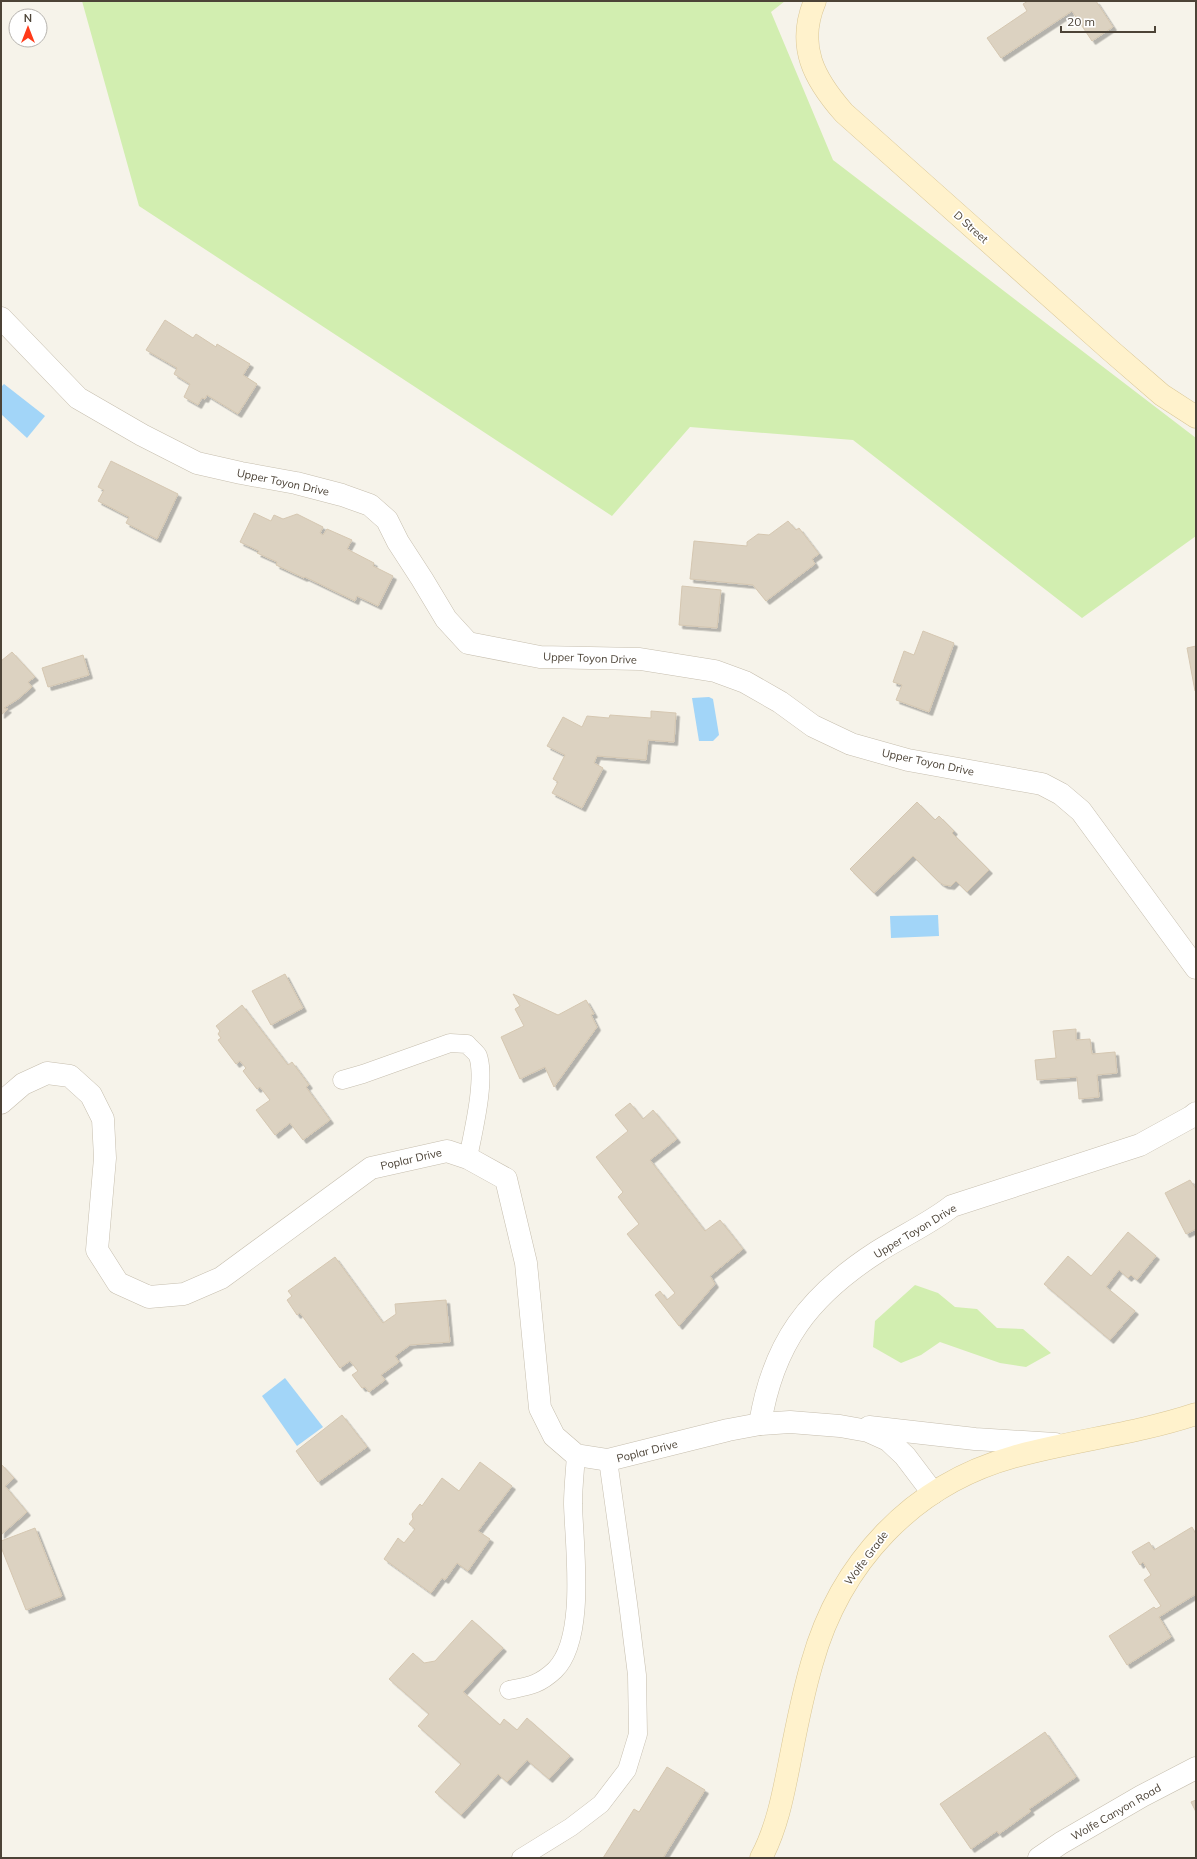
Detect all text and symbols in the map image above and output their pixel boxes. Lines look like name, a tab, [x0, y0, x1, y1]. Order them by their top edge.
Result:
north arrow	[8, 8, 48, 48]
scale bar	[1061, 8, 1155, 34]
text: N	[24, 11, 32, 25]
text: 20 m	[1067, 14, 1095, 29]
street label: D Street	[951, 208, 991, 246]
street label: Upper Toyon Drive	[236, 465, 330, 499]
street label: Upper Toyon Drive	[543, 649, 637, 667]
street label: Upper Toyon Drive	[881, 745, 975, 779]
street label: Poplar Drive	[379, 1145, 443, 1173]
street label: Upper Toyon Drive	[871, 1201, 959, 1261]
street label: Poplar Drive	[615, 1437, 679, 1465]
street label: Wolfe Grade	[841, 1528, 891, 1588]
street label: Wolfe Canyon Road	[1069, 1781, 1163, 1843]

